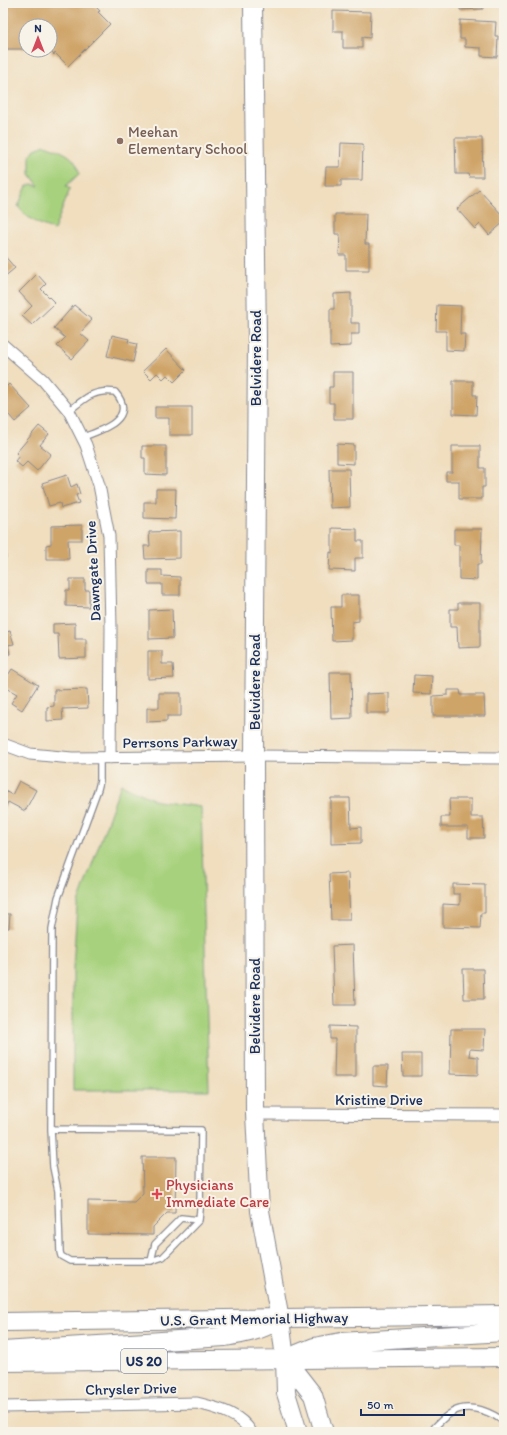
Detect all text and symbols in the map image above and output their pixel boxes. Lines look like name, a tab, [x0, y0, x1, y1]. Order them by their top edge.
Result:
north arrow	[18, 18, 58, 58]
text: N	[34, 22, 42, 35]
place label: Meehan Elementary School	[128, 123, 248, 158]
marker: Meehan Elementary School	[115, 136, 125, 146]
street label: Belvidere Road	[247, 310, 265, 406]
street label: Dawngate Drive	[81, 520, 105, 622]
street label: Belvidere Road	[246, 634, 264, 730]
street label: Perrsons Parkway	[122, 732, 238, 752]
street label: Belvidere Road	[246, 958, 264, 1054]
street label: Kristine Drive	[335, 1091, 423, 1109]
place label: Physicians Immediate Care	[166, 1176, 269, 1211]
marker: Physicians Immediate Care	[151, 1188, 163, 1200]
street label: U.S. Grant Memorial Highway	[160, 1308, 348, 1330]
road number: US 20	[121, 1349, 167, 1373]
street label: Chrysler Drive	[85, 1379, 177, 1399]
scale bar	[361, 1391, 464, 1417]
text: 50 m	[367, 1398, 393, 1412]

